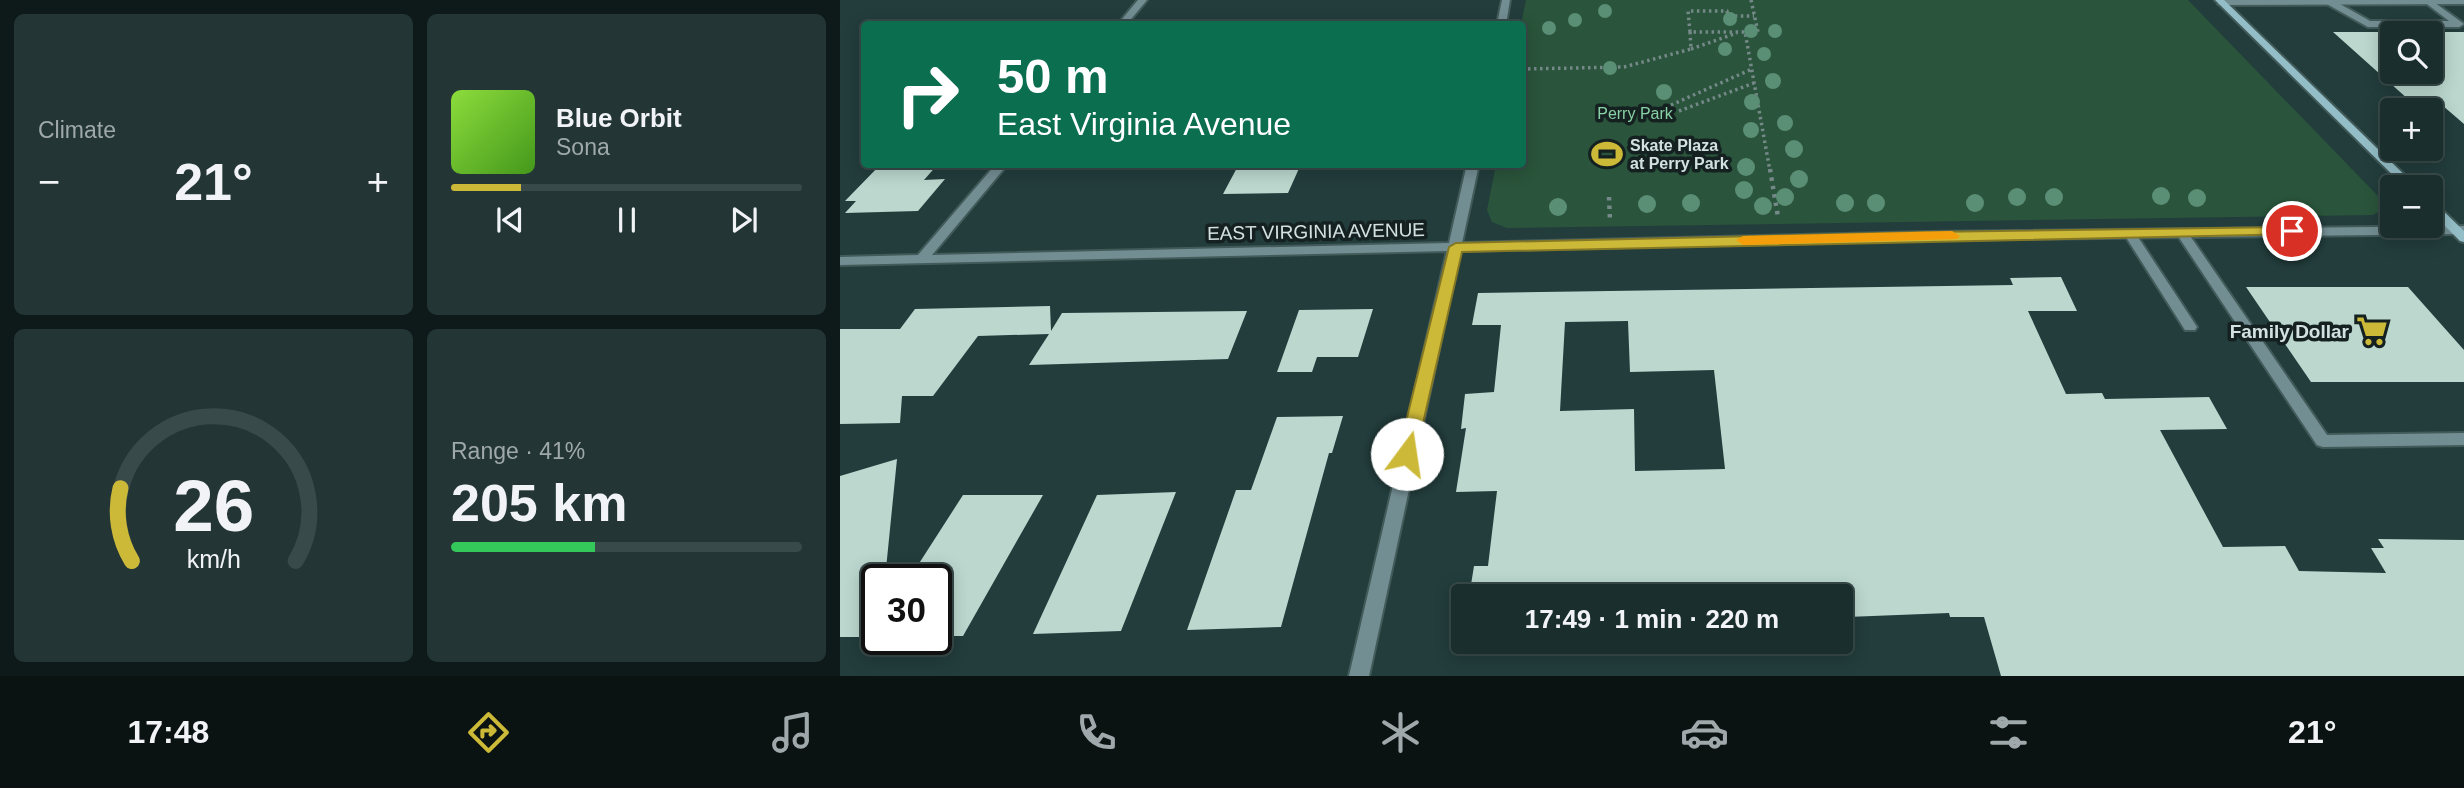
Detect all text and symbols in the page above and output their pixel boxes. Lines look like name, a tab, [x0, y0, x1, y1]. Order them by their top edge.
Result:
map controls	[2380, 21, 2443, 238]
button: search	[2380, 21, 2443, 84]
icon: right	[882, 49, 973, 140]
text: 50 m	[997, 49, 1109, 103]
button: +	[2380, 98, 2443, 161]
text: Blue Orbit	[556, 103, 682, 133]
park label: Perry Park	[1597, 105, 1674, 122]
text: East Virginia Avenue	[997, 106, 1291, 142]
text: Climate	[38, 117, 116, 143]
text: Sona	[556, 134, 610, 160]
sports icon: Skate Plaza at Perry Park	[1590, 137, 1624, 171]
place label: Skate Plaza at Perry Park	[1630, 137, 1729, 172]
text: 21°	[174, 153, 253, 211]
text: −	[38, 161, 60, 203]
text: +	[367, 161, 389, 203]
button: −	[2380, 175, 2443, 238]
icon: previous	[491, 201, 529, 239]
icon: pause	[608, 201, 646, 239]
icon: next	[725, 201, 763, 239]
pin	[2262, 201, 2322, 261]
icon: arrive	[2273, 212, 2311, 250]
street label: EAST VIRGINIA AVENUE	[1207, 219, 1425, 244]
supermarket icon: Family Dollar	[2355, 314, 2389, 348]
place label: Family Dollar	[2230, 321, 2350, 342]
position arrow	[1370, 417, 1444, 491]
text: Range · 41%	[451, 438, 585, 464]
text: 26	[173, 466, 254, 547]
text: 205 km	[451, 474, 627, 532]
text: km/h	[186, 545, 241, 573]
speed limit sign: 30	[861, 564, 952, 655]
text: 17:49 · 1 min · 220 m	[1525, 604, 1779, 634]
icon: directions	[464, 708, 513, 757]
icon: music	[768, 708, 817, 757]
icon: phone	[1072, 708, 1121, 757]
icon: climate	[1376, 708, 1425, 757]
icon: car	[1680, 708, 1729, 757]
icon: filters	[1984, 708, 2033, 757]
text: 17:48	[127, 714, 209, 750]
text: 21°	[2288, 714, 2337, 750]

